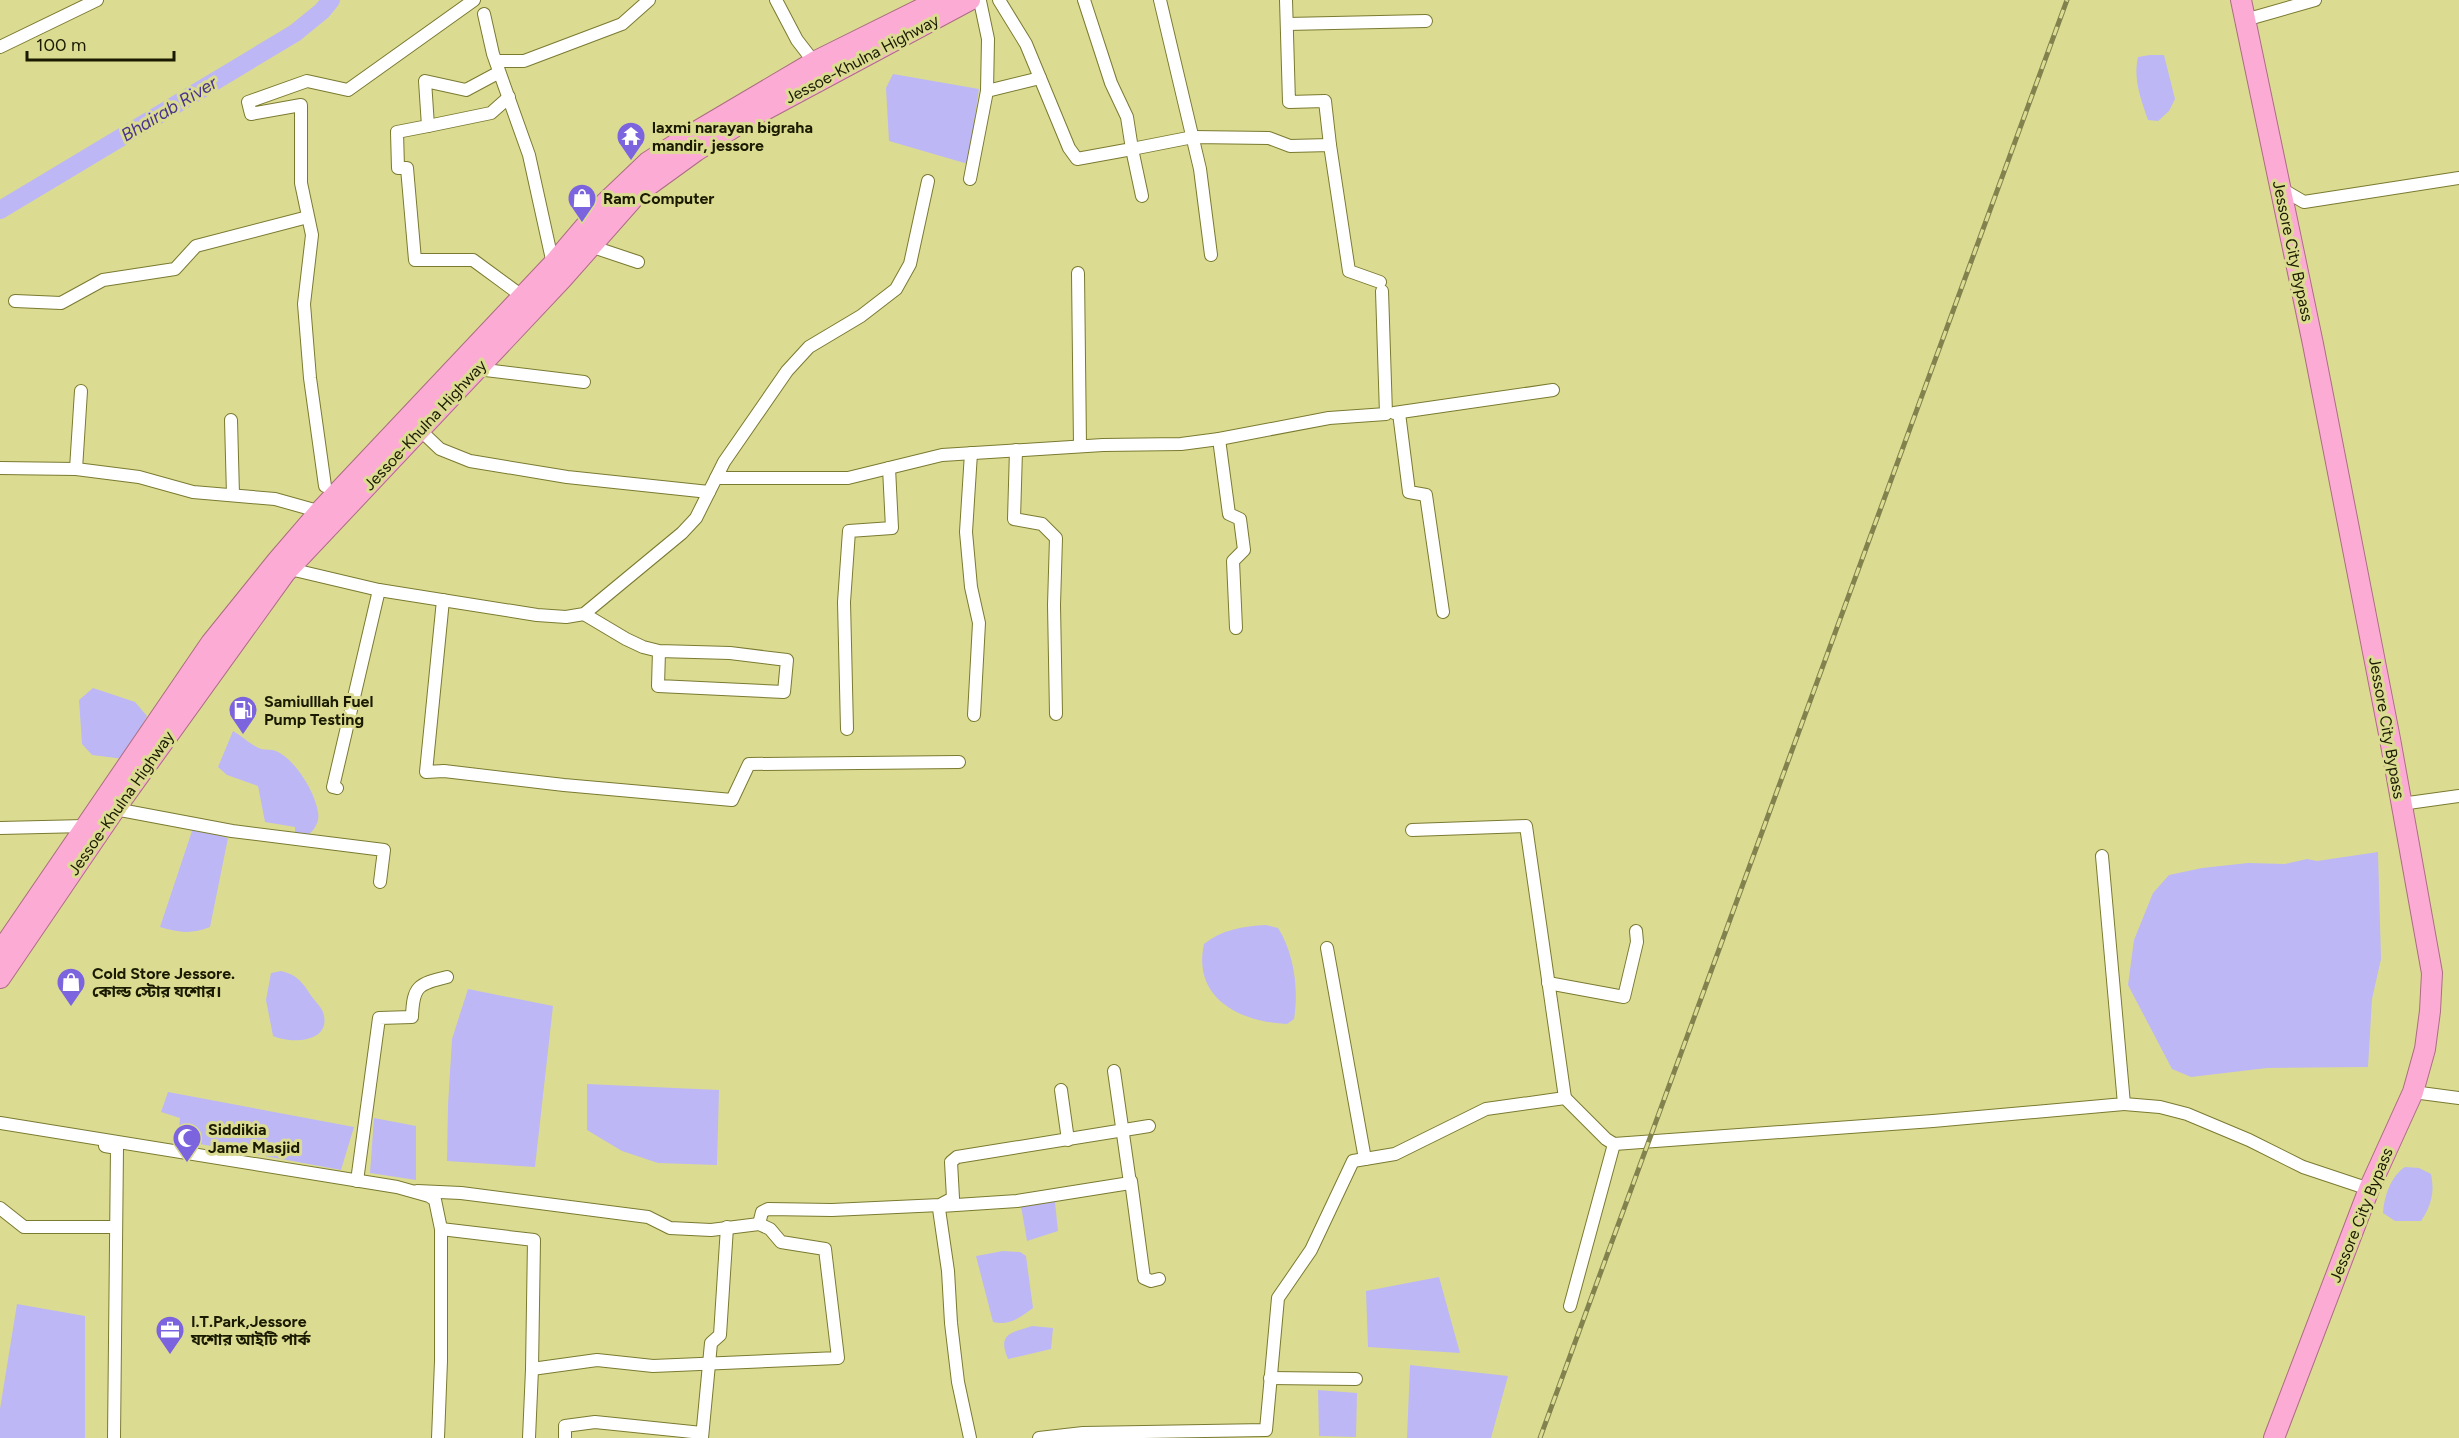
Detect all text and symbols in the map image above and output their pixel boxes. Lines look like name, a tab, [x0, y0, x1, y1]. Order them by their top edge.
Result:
street label: Jessoe-Khulna Highway	[782, 10, 943, 108]
scale bar	[27, 24, 174, 62]
text: 100 m	[36, 34, 86, 56]
water label: Bhairab River	[117, 71, 222, 146]
place label: laxmi narayan bigraha mandir, jessore	[652, 118, 813, 155]
temple icon: laxmi narayan bigraha mandir, jessore	[615, 120, 647, 162]
street label: Jessore City Bypass	[2269, 179, 2317, 323]
shop icon: Ram Computer	[566, 182, 598, 224]
place label: Ram Computer	[603, 189, 714, 208]
street label: Jessoe-Khulna Highway	[360, 355, 491, 494]
street label: Jessore City Bypass	[2365, 656, 2409, 800]
place label: Samiulllah Fuel Pump Testing	[264, 692, 373, 729]
fuel station icon: Samiulllah Fuel Pump Testing	[227, 694, 259, 736]
street label: Jessoe-Khulna Highway	[64, 727, 178, 879]
place label: Cold Store Jessore. কোল্ড স্টোর যশোর।	[92, 964, 235, 1001]
shop icon: Cold Store Jessore. কোল্ড স্টোর যশোর।	[55, 966, 87, 1008]
place label: Siddikia Jame Masjid	[208, 1120, 300, 1157]
mosque icon: Siddikia Jame Masjid	[171, 1122, 203, 1164]
street label: Jessore City Bypass	[2325, 1145, 2397, 1285]
place label: I.T.Park,Jessore যশোর আইটি পার্ক	[190, 1312, 312, 1349]
office icon: I.T.Park,Jessore যশোর আইটি পার্ক	[154, 1314, 186, 1356]

